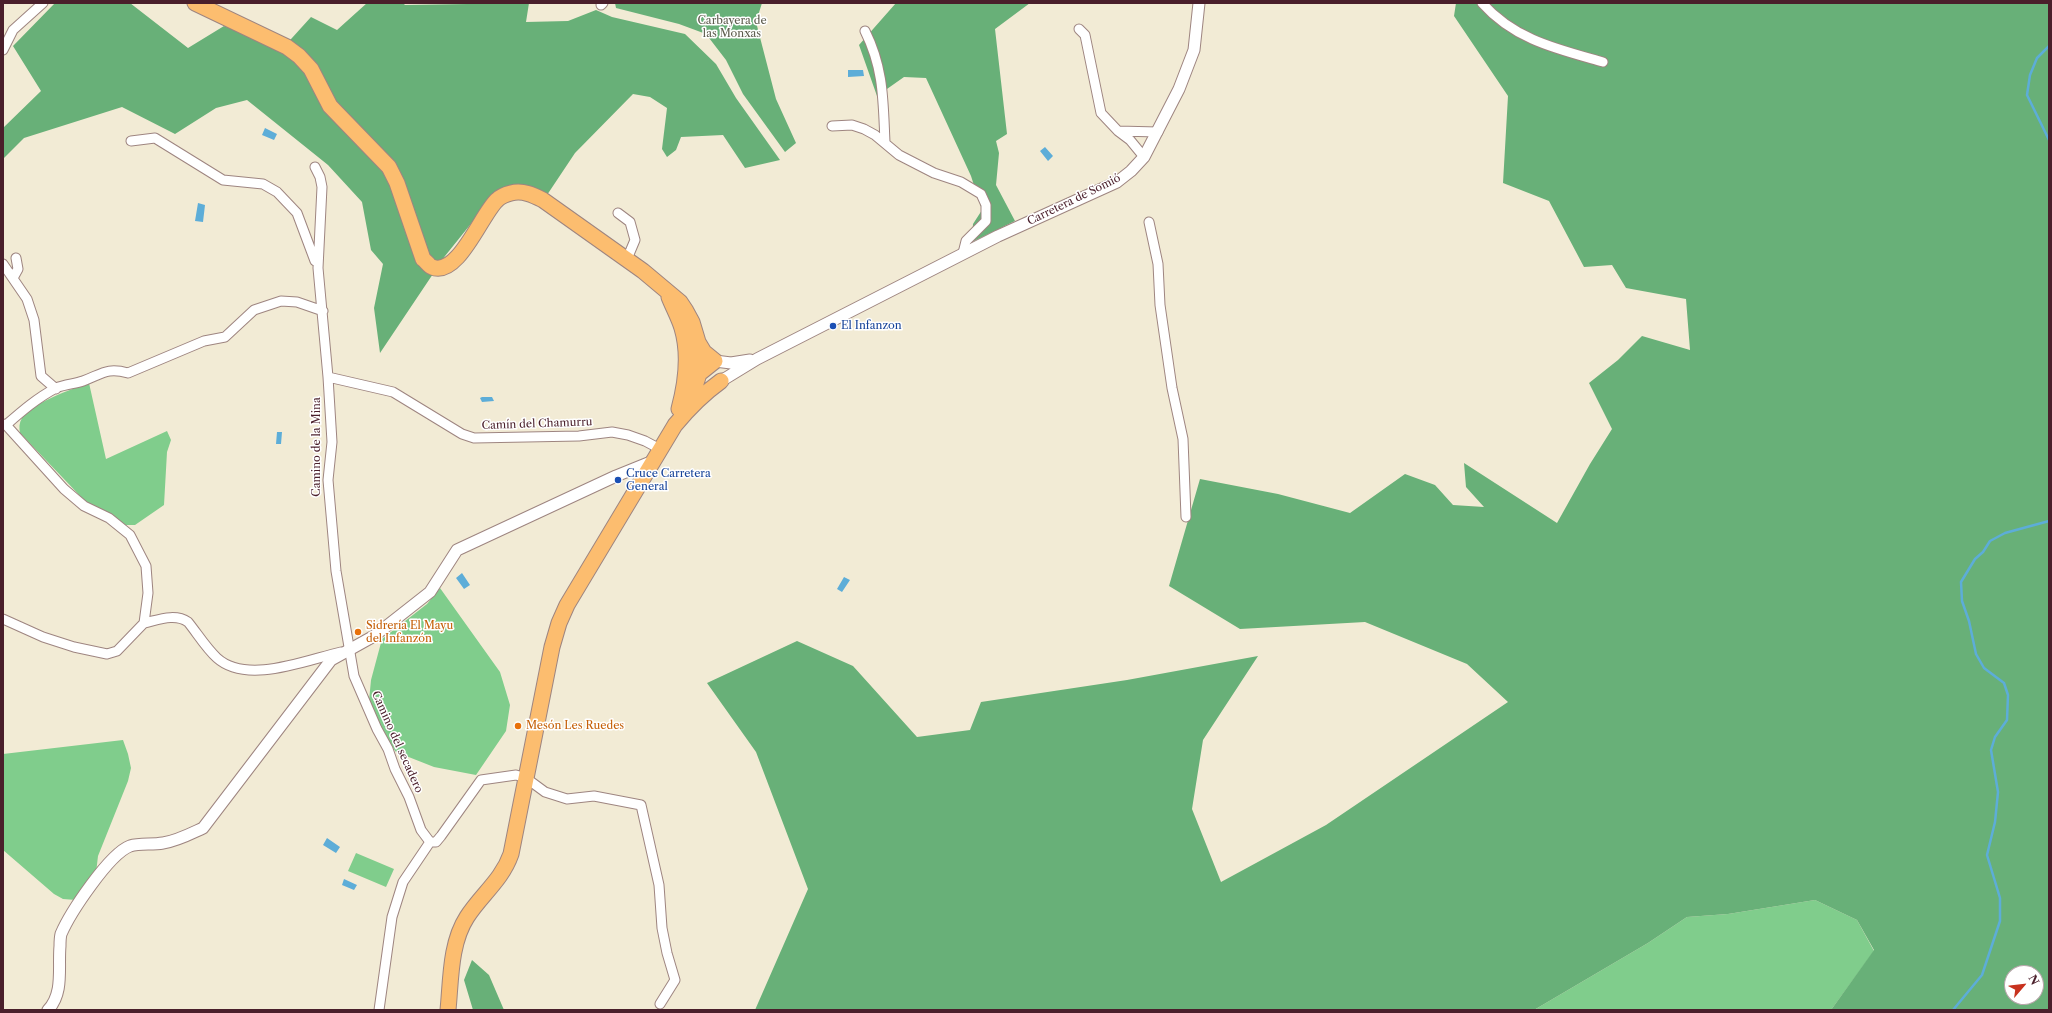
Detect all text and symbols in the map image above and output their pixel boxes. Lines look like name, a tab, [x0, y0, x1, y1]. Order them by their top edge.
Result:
park label: Carbayera de las Monxas	[697, 14, 767, 40]
street label: Carretera de Somió	[1025, 172, 1123, 228]
place label: El Infanzon	[841, 319, 902, 333]
marker: El Infanzon	[828, 321, 838, 331]
street label: Camino de la Mina	[310, 397, 324, 497]
street label: Camín del Chamurru	[481, 415, 593, 433]
place label: Cruce Carretera General	[626, 467, 711, 493]
marker: Cruce Carretera General	[613, 475, 623, 485]
place label: Sidrería El Mayu del Infanzón	[366, 619, 453, 645]
marker: Sidrería El Mayu del Infanzón	[353, 627, 363, 637]
street label: Camino del secadero	[369, 689, 425, 795]
place label: Mesón Les Ruedes	[526, 719, 624, 733]
marker: Mesón Les Ruedes	[513, 721, 523, 731]
north arrow	[2004, 965, 2044, 1005]
text: N	[2025, 972, 2042, 987]

